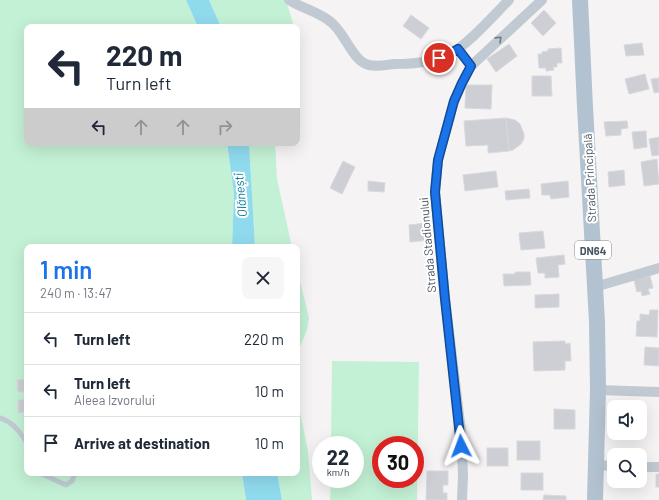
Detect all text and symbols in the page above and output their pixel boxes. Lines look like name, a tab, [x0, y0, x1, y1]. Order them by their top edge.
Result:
one-way arrow	[494, 36, 502, 44]
text: 220 m	[106, 38, 182, 72]
icon: left	[40, 40, 92, 92]
pin	[422, 41, 456, 75]
icon: arrive	[428, 47, 450, 69]
text: Turn left	[106, 72, 172, 94]
icon: left	[88, 116, 110, 138]
icon: ahead	[130, 116, 152, 138]
icon: ahead	[172, 116, 194, 138]
icon: right	[214, 116, 236, 138]
street label: Strada Principală	[580, 133, 598, 223]
water label: Olănești	[230, 171, 250, 218]
street label: Strada Stadionului	[416, 197, 438, 293]
road number: DN64	[575, 241, 611, 259]
text: 1 min	[40, 255, 92, 284]
button: close	[242, 257, 284, 299]
text: 240 m · 13:47	[40, 285, 111, 301]
icon: left	[40, 328, 62, 350]
text: Turn left	[74, 330, 130, 348]
text: 220 m	[244, 330, 284, 348]
text: Turn left	[74, 374, 130, 392]
icon: left	[40, 380, 62, 402]
text: 10 m	[255, 382, 284, 400]
text: Aleea Izvorului	[74, 392, 155, 408]
map controls	[607, 400, 647, 488]
button: sound	[607, 400, 647, 440]
position arrow	[440, 425, 482, 467]
icon: arrive	[40, 432, 62, 454]
text: Arrive at destination	[74, 434, 210, 452]
text: 10 m	[255, 434, 284, 452]
speed limit sign: 30	[372, 436, 424, 488]
text: 22	[327, 445, 349, 469]
button: search	[607, 448, 647, 488]
text: km/h	[327, 466, 349, 478]

